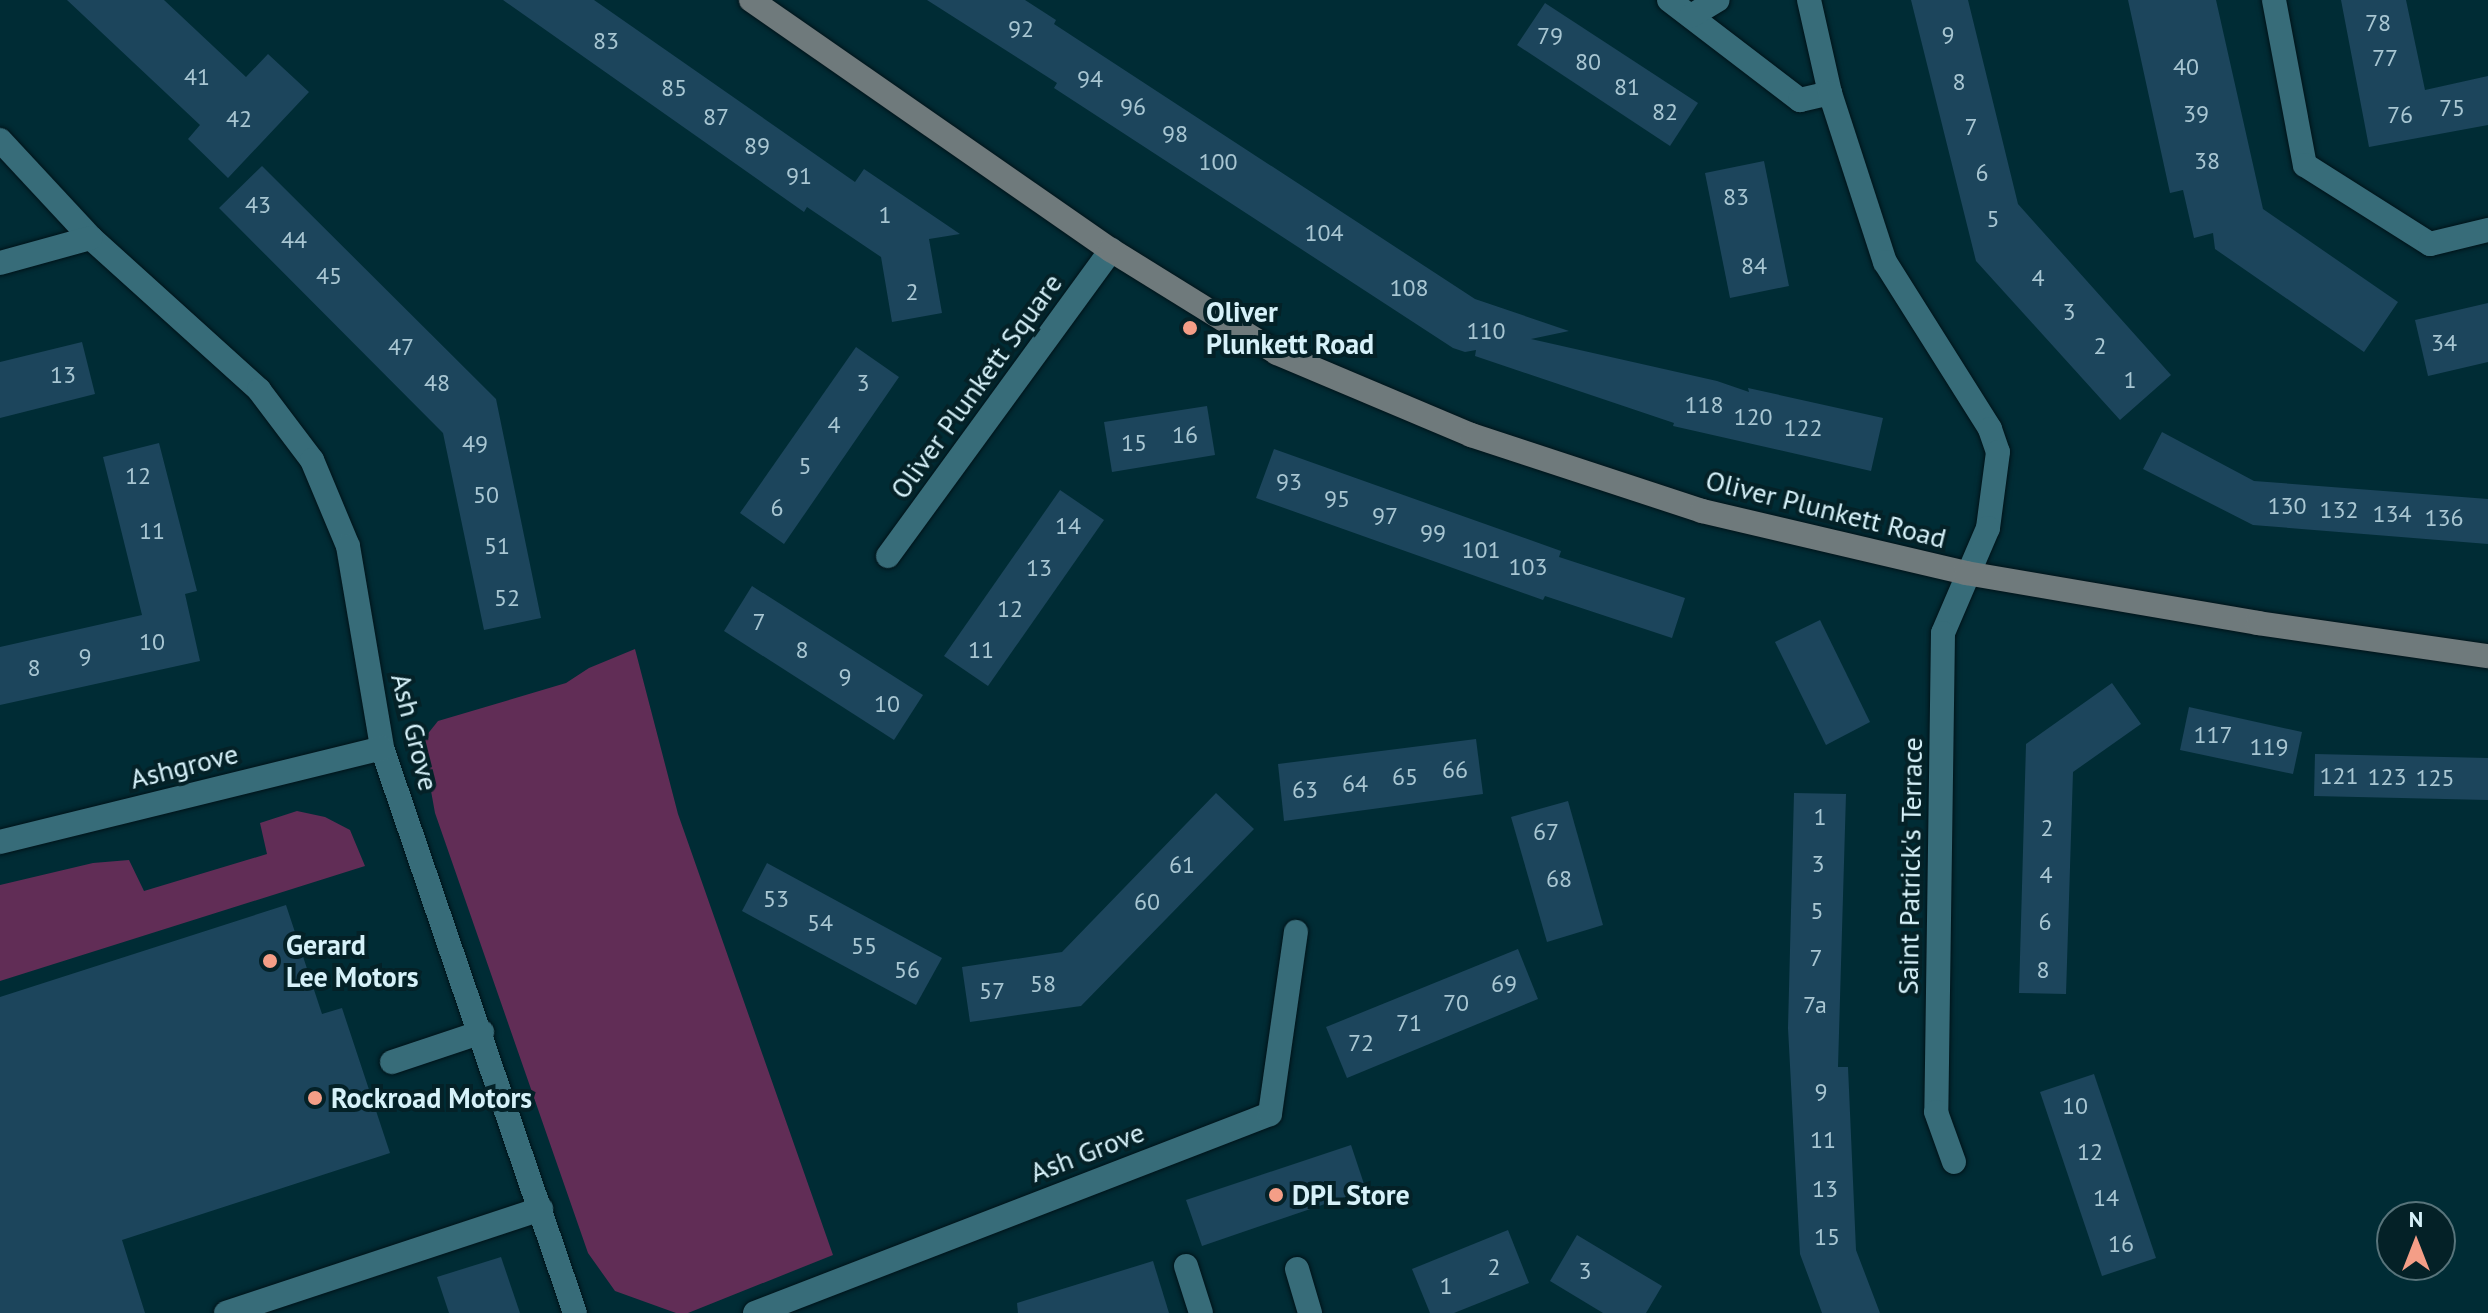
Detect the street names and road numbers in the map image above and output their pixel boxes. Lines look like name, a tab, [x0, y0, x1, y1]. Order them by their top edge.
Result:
street label: Oliver Plunkett Square	[883, 267, 1069, 505]
street label: Oliver Plunkett Road	[1702, 463, 1950, 555]
street label: Ash Grove	[384, 670, 446, 794]
street label: Ashgrove	[127, 736, 241, 796]
street label: Saint Patrick's Terrace	[1891, 736, 1929, 996]
street label: Ash Grove	[1025, 1115, 1149, 1189]

